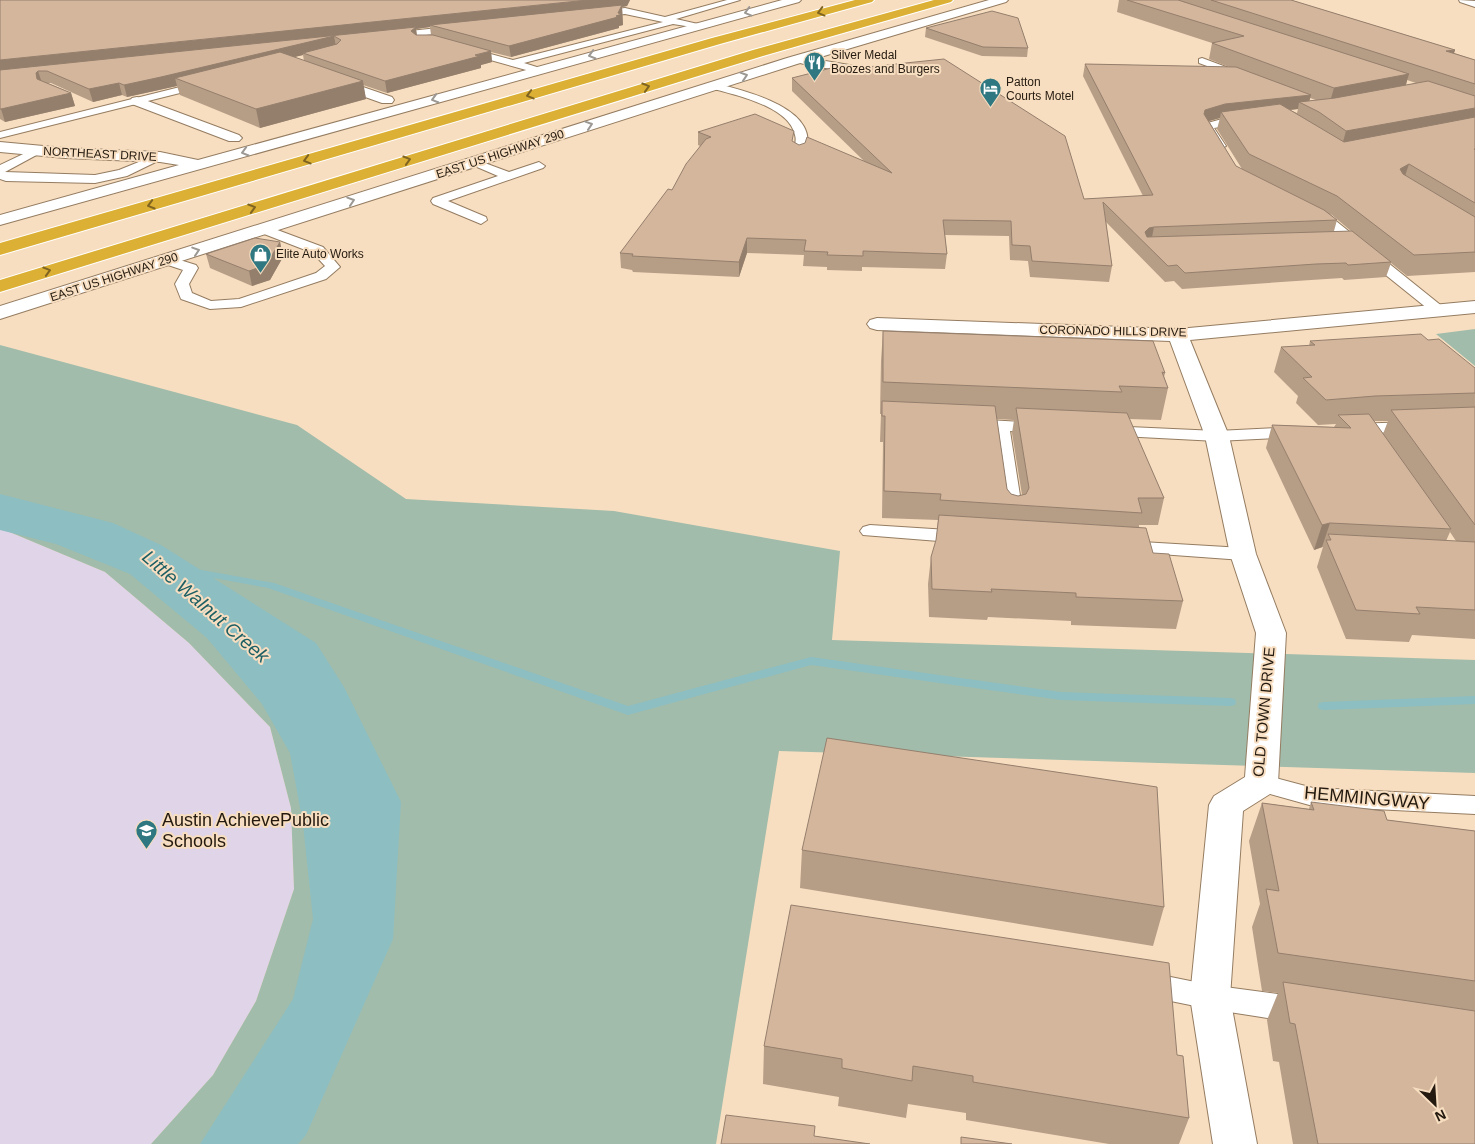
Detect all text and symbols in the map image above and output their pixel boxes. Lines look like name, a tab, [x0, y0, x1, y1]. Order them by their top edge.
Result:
one-way arrow	[744, 6, 753, 17]
one-way arrow	[817, 6, 826, 17]
place label: Silver Medal Boozes and Burgers	[831, 48, 940, 76]
one-way arrow	[588, 50, 596, 60]
restaurant icon: Silver Medal Boozes and Burgers	[803, 50, 827, 81]
one-way arrow	[740, 72, 748, 82]
place label: Patton Courts Motel	[1006, 75, 1074, 103]
hotel icon: Patton Courts Motel	[978, 77, 1002, 108]
one-way arrow	[642, 83, 650, 93]
one-way arrow	[527, 90, 535, 100]
one-way arrow	[431, 93, 440, 103]
one-way arrow	[585, 121, 593, 131]
street label: EAST US HIGHWAY 290	[434, 127, 566, 181]
street label: NORTHEAST DRIVE	[43, 144, 157, 164]
one-way arrow	[241, 146, 249, 156]
one-way arrow	[303, 154, 311, 165]
one-way arrow	[403, 156, 411, 166]
one-way arrow	[347, 197, 355, 207]
one-way arrow	[147, 200, 156, 210]
one-way arrow	[247, 204, 256, 214]
shop icon: Elite Auto Works	[248, 242, 272, 273]
one-way arrow	[192, 246, 200, 256]
place label: Elite Auto Works	[276, 247, 364, 261]
street label: EAST US HIGHWAY 290	[48, 250, 180, 304]
one-way arrow	[42, 267, 50, 277]
street label: CORONADO HILLS DRIVE	[1039, 323, 1187, 339]
water label: Little Walnut Creek	[138, 546, 274, 668]
street label: OLD TOWN DRIVE	[1249, 646, 1278, 778]
street label: HEMMINGWAY	[1303, 783, 1431, 813]
place label: Austin AchievePublic Schools	[162, 810, 329, 851]
school or university icon: Austin AchievePublic Schools	[134, 818, 158, 849]
north arrow	[1410, 1079, 1460, 1129]
text: N	[1433, 1106, 1448, 1125]

